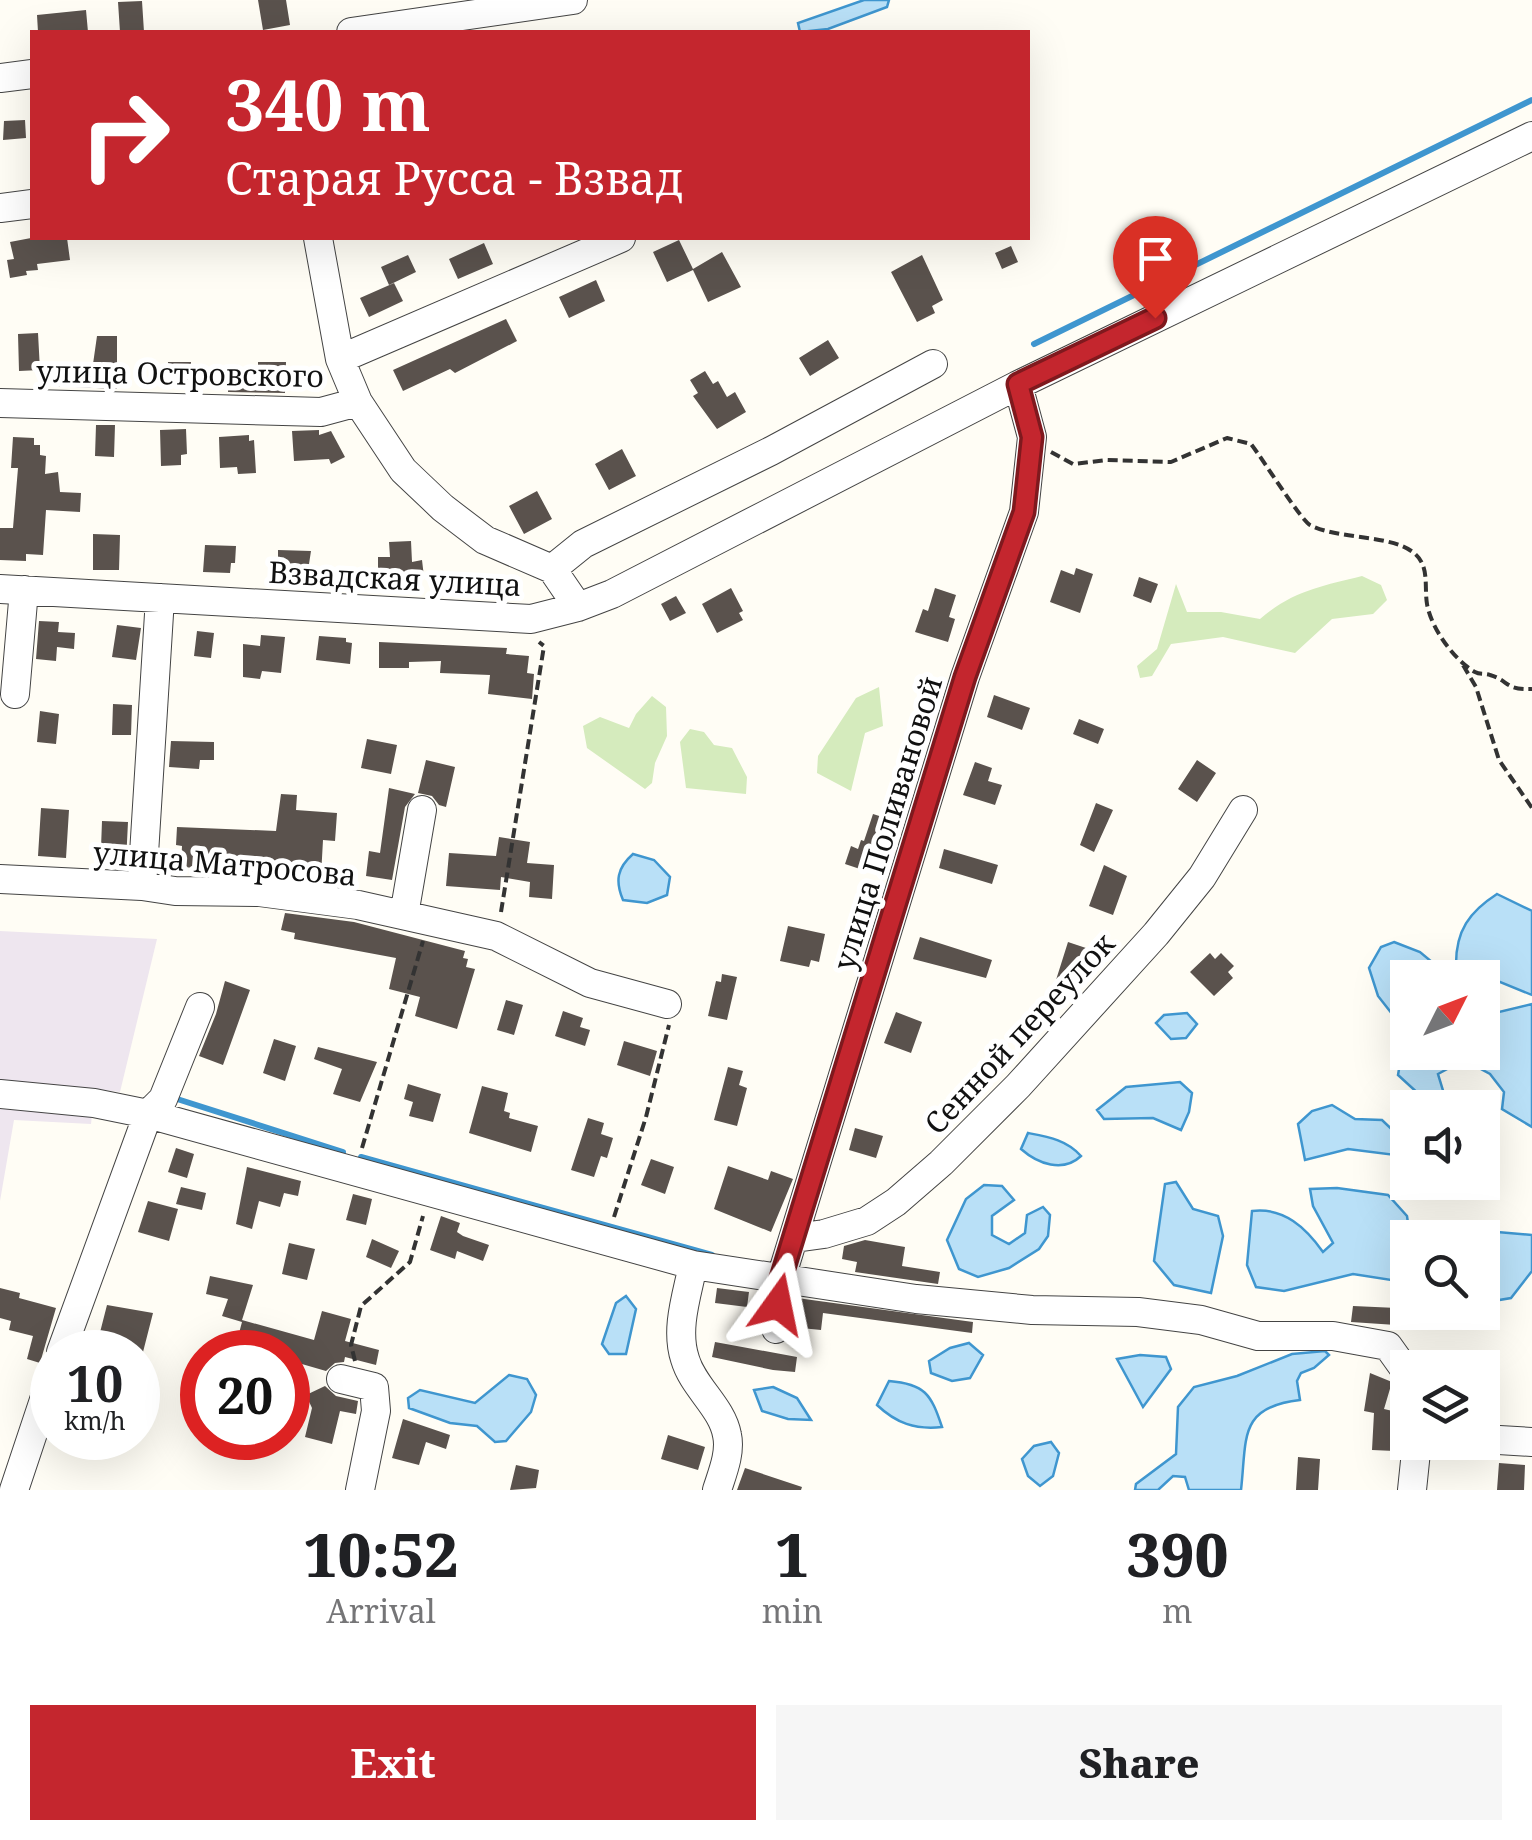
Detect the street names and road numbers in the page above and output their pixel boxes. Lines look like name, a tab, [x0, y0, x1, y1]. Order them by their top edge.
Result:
street label: улица Островского	[36, 350, 324, 396]
street label: Взвадская улица	[267, 551, 523, 605]
street label: улица Поливановой	[823, 671, 951, 975]
street label: улица Матросова	[92, 831, 358, 895]
street label: Сенной переулок	[915, 923, 1123, 1143]

